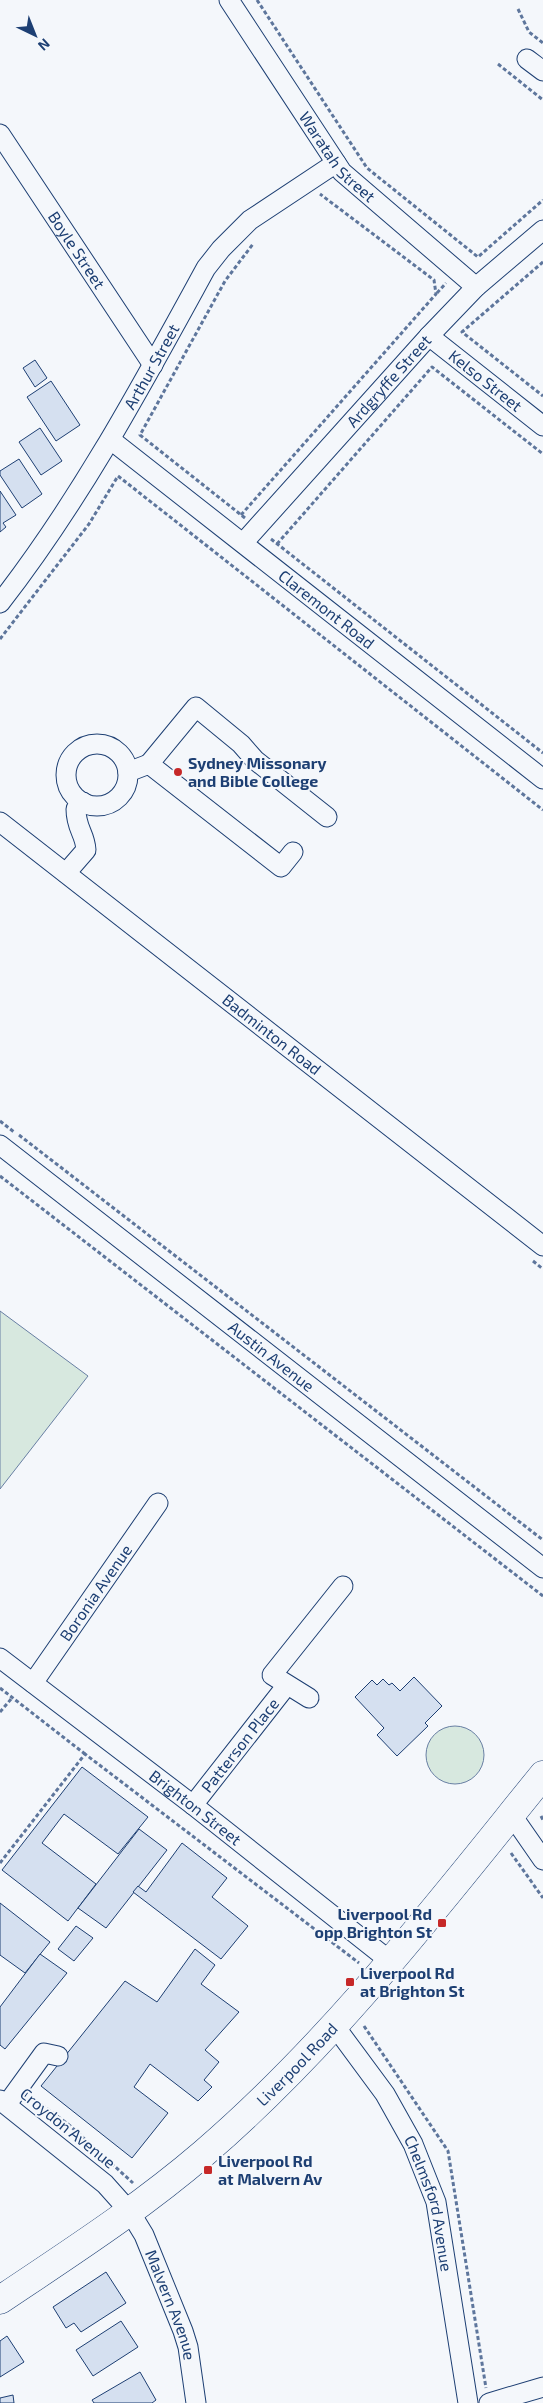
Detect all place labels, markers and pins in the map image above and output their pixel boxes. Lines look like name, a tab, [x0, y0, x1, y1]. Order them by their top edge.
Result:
place label: Sydney Missonary and Bible College	[188, 753, 327, 790]
marker: Sydney Missonary and Bible College	[172, 766, 184, 778]
place label: Liverpool Rd opp Brighton St	[315, 1904, 432, 1941]
marker: Liverpool Rd opp Brighton St	[436, 1917, 448, 1929]
place label: Liverpool Rd at Brighton St	[360, 1963, 465, 2000]
marker: Liverpool Rd at Brighton St	[344, 1976, 356, 1988]
place label: Liverpool Rd at Malvern Av	[218, 2151, 322, 2188]
marker: Liverpool Rd at Malvern Av	[202, 2164, 214, 2176]

